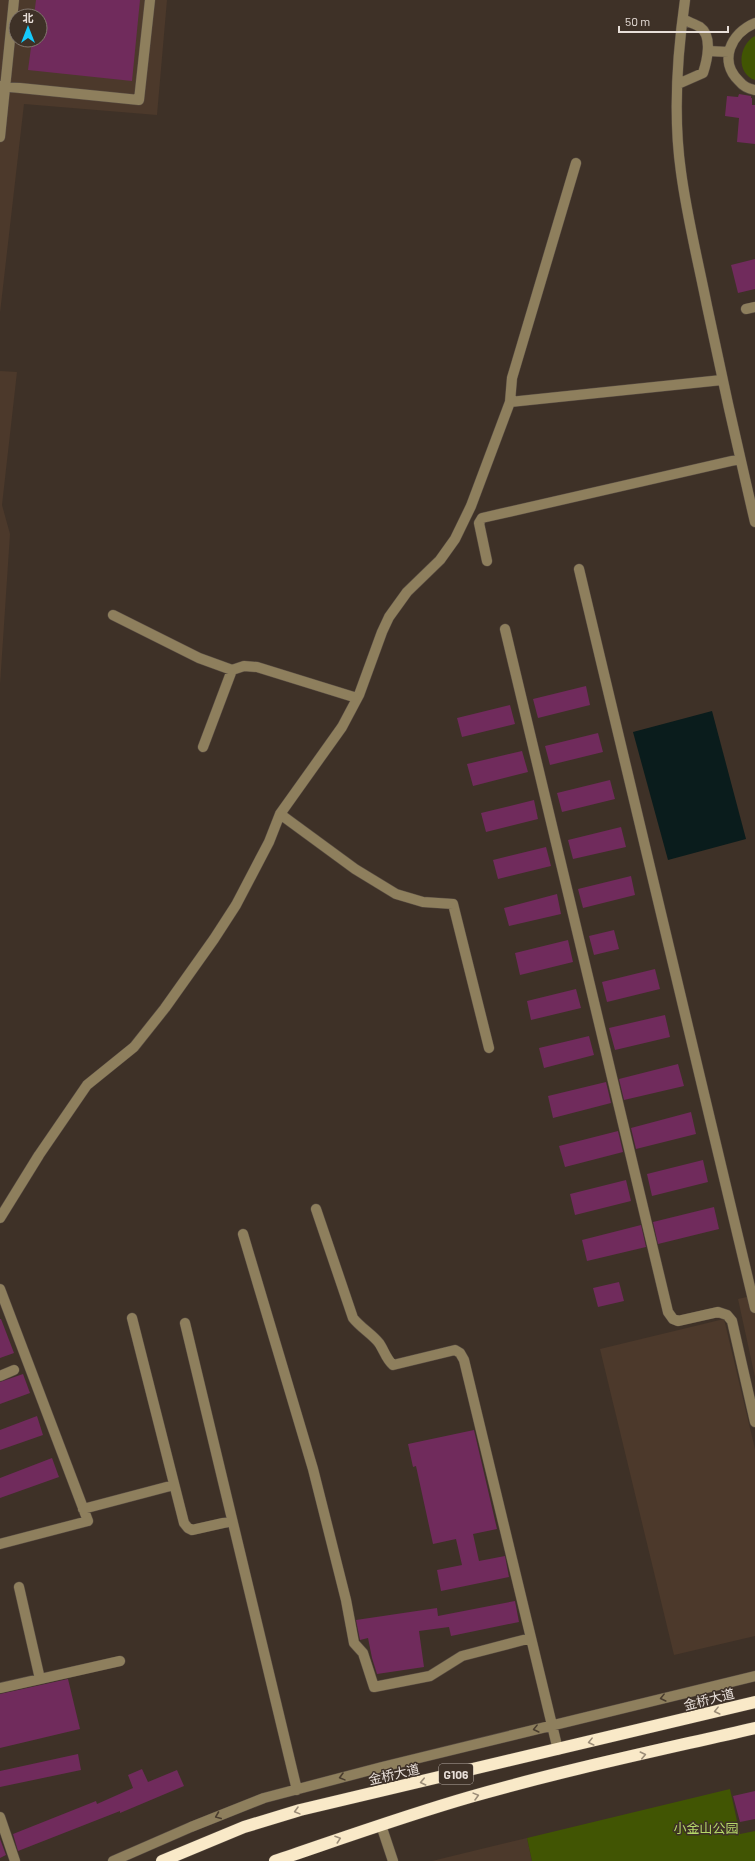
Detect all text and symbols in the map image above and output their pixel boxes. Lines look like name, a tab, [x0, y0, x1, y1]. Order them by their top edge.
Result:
north arrow	[8, 8, 48, 48]
scale bar	[619, 8, 728, 34]
text: 北	[23, 11, 34, 24]
text: 50 m	[625, 14, 650, 28]
street label: 金桥大道	[682, 1685, 736, 1713]
one-way arrow	[659, 1694, 666, 1702]
one-way arrow	[714, 1707, 720, 1715]
one-way arrow	[533, 1724, 540, 1733]
one-way arrow	[587, 1737, 594, 1745]
one-way arrow	[640, 1751, 646, 1759]
street label: 金桥大道	[367, 1760, 421, 1788]
road number: G106	[439, 1764, 473, 1784]
one-way arrow	[339, 1773, 346, 1781]
one-way arrow	[420, 1777, 427, 1785]
one-way arrow	[472, 1792, 479, 1801]
one-way arrow	[293, 1806, 300, 1815]
one-way arrow	[215, 1811, 222, 1819]
park label: 小金山公园	[673, 1820, 739, 1836]
one-way arrow	[335, 1835, 342, 1844]

